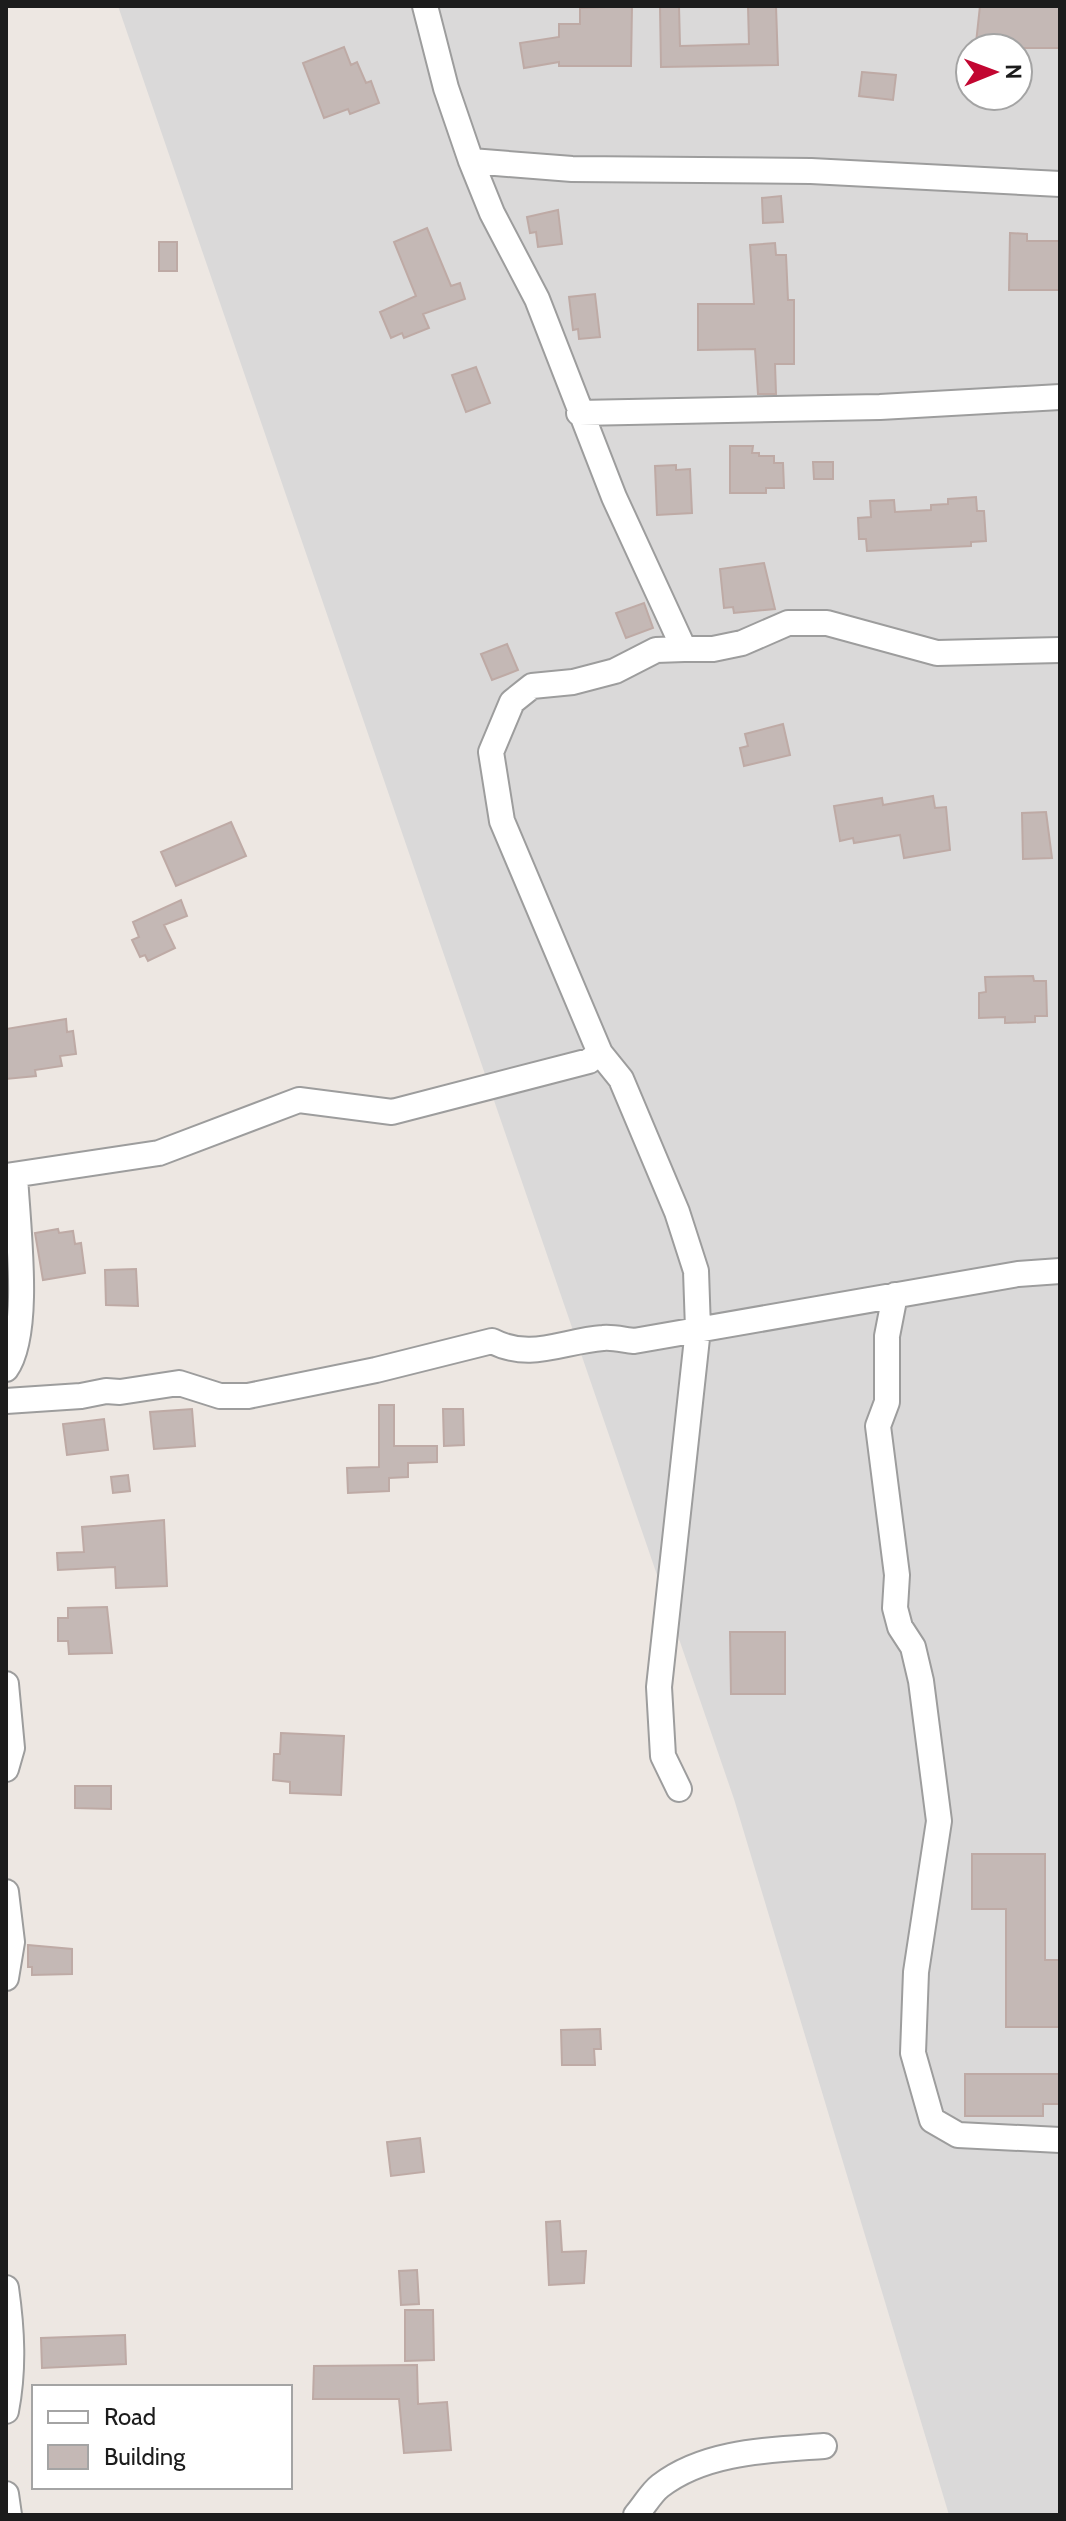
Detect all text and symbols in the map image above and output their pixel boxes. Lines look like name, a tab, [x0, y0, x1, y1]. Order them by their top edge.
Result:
north arrow	[954, 32, 1034, 112]
text: N	[1000, 64, 1027, 80]
legend	[32, 2385, 292, 2489]
text: Road	[104, 2402, 156, 2431]
text: Building	[104, 2442, 186, 2471]

